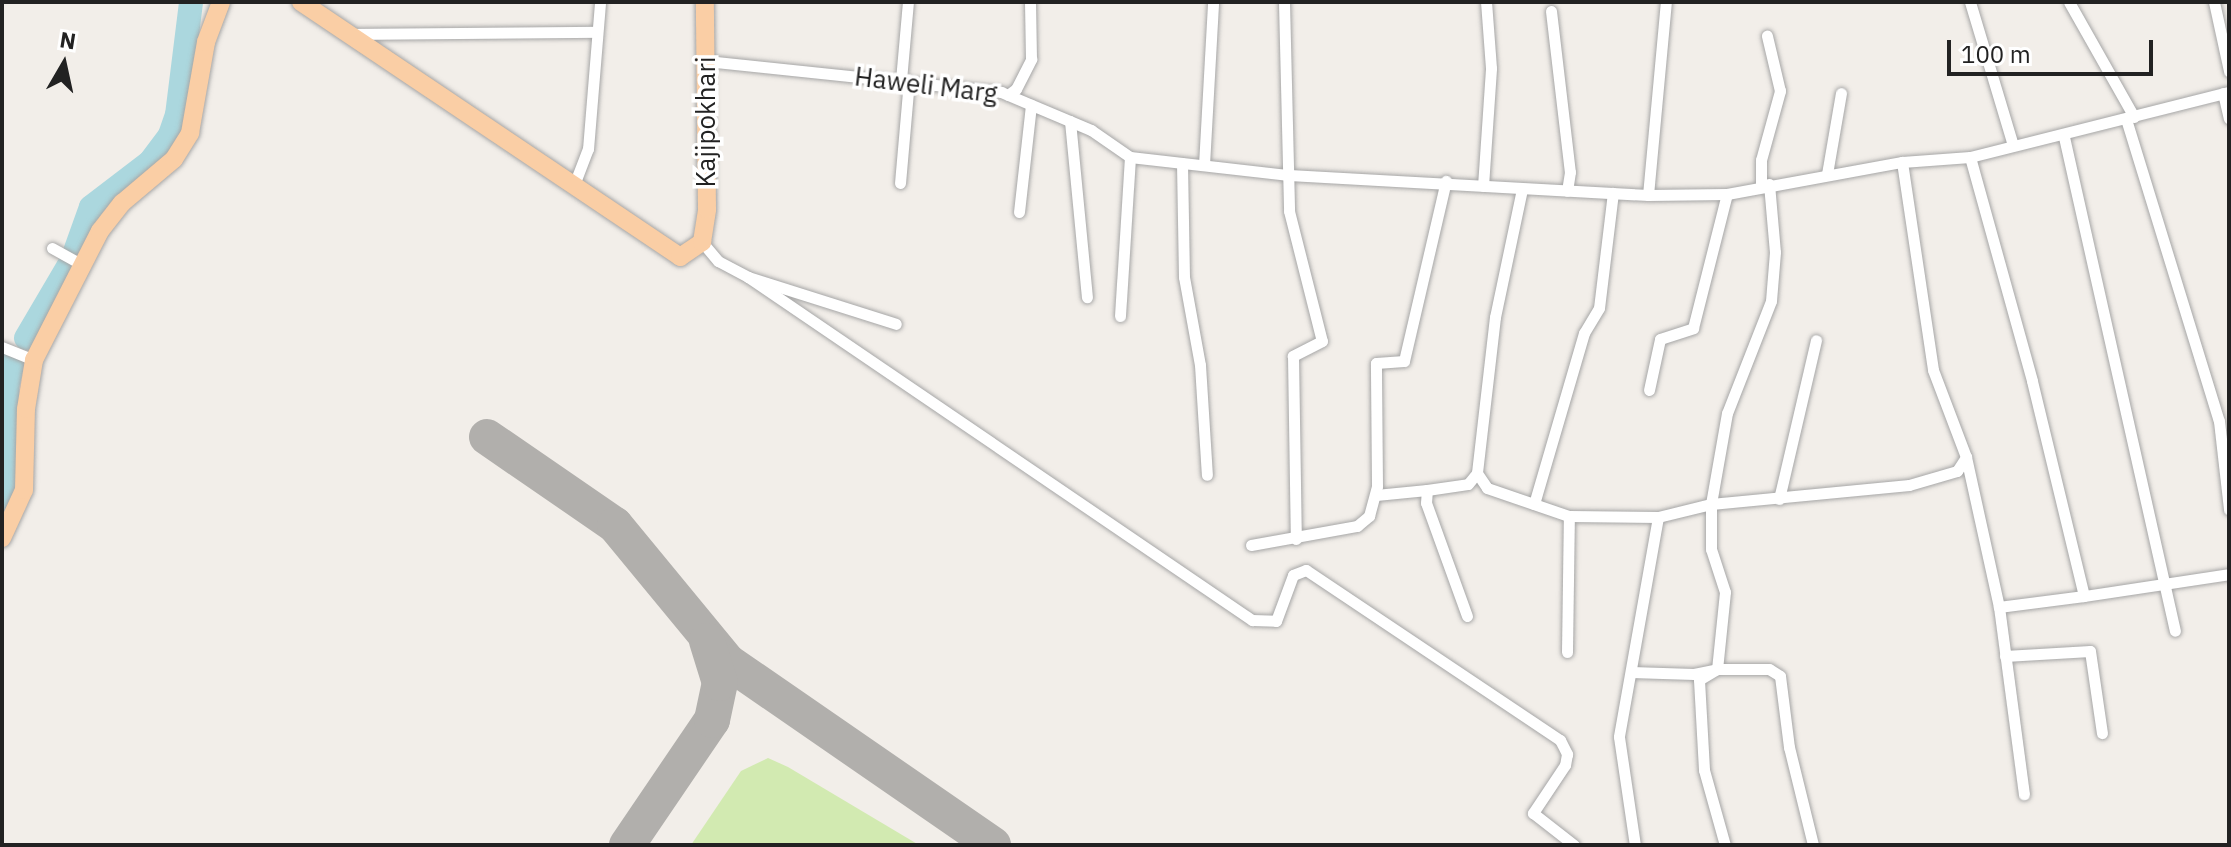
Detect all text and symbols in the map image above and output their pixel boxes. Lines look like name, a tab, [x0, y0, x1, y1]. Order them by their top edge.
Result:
north arrow	[24, 24, 104, 104]
text: N	[58, 24, 78, 55]
scale bar	[1951, 24, 2157, 74]
text: 100 m	[1961, 38, 2031, 70]
street label: Kajipokhari	[690, 56, 722, 188]
street label: Haweli Marg	[853, 61, 999, 109]

